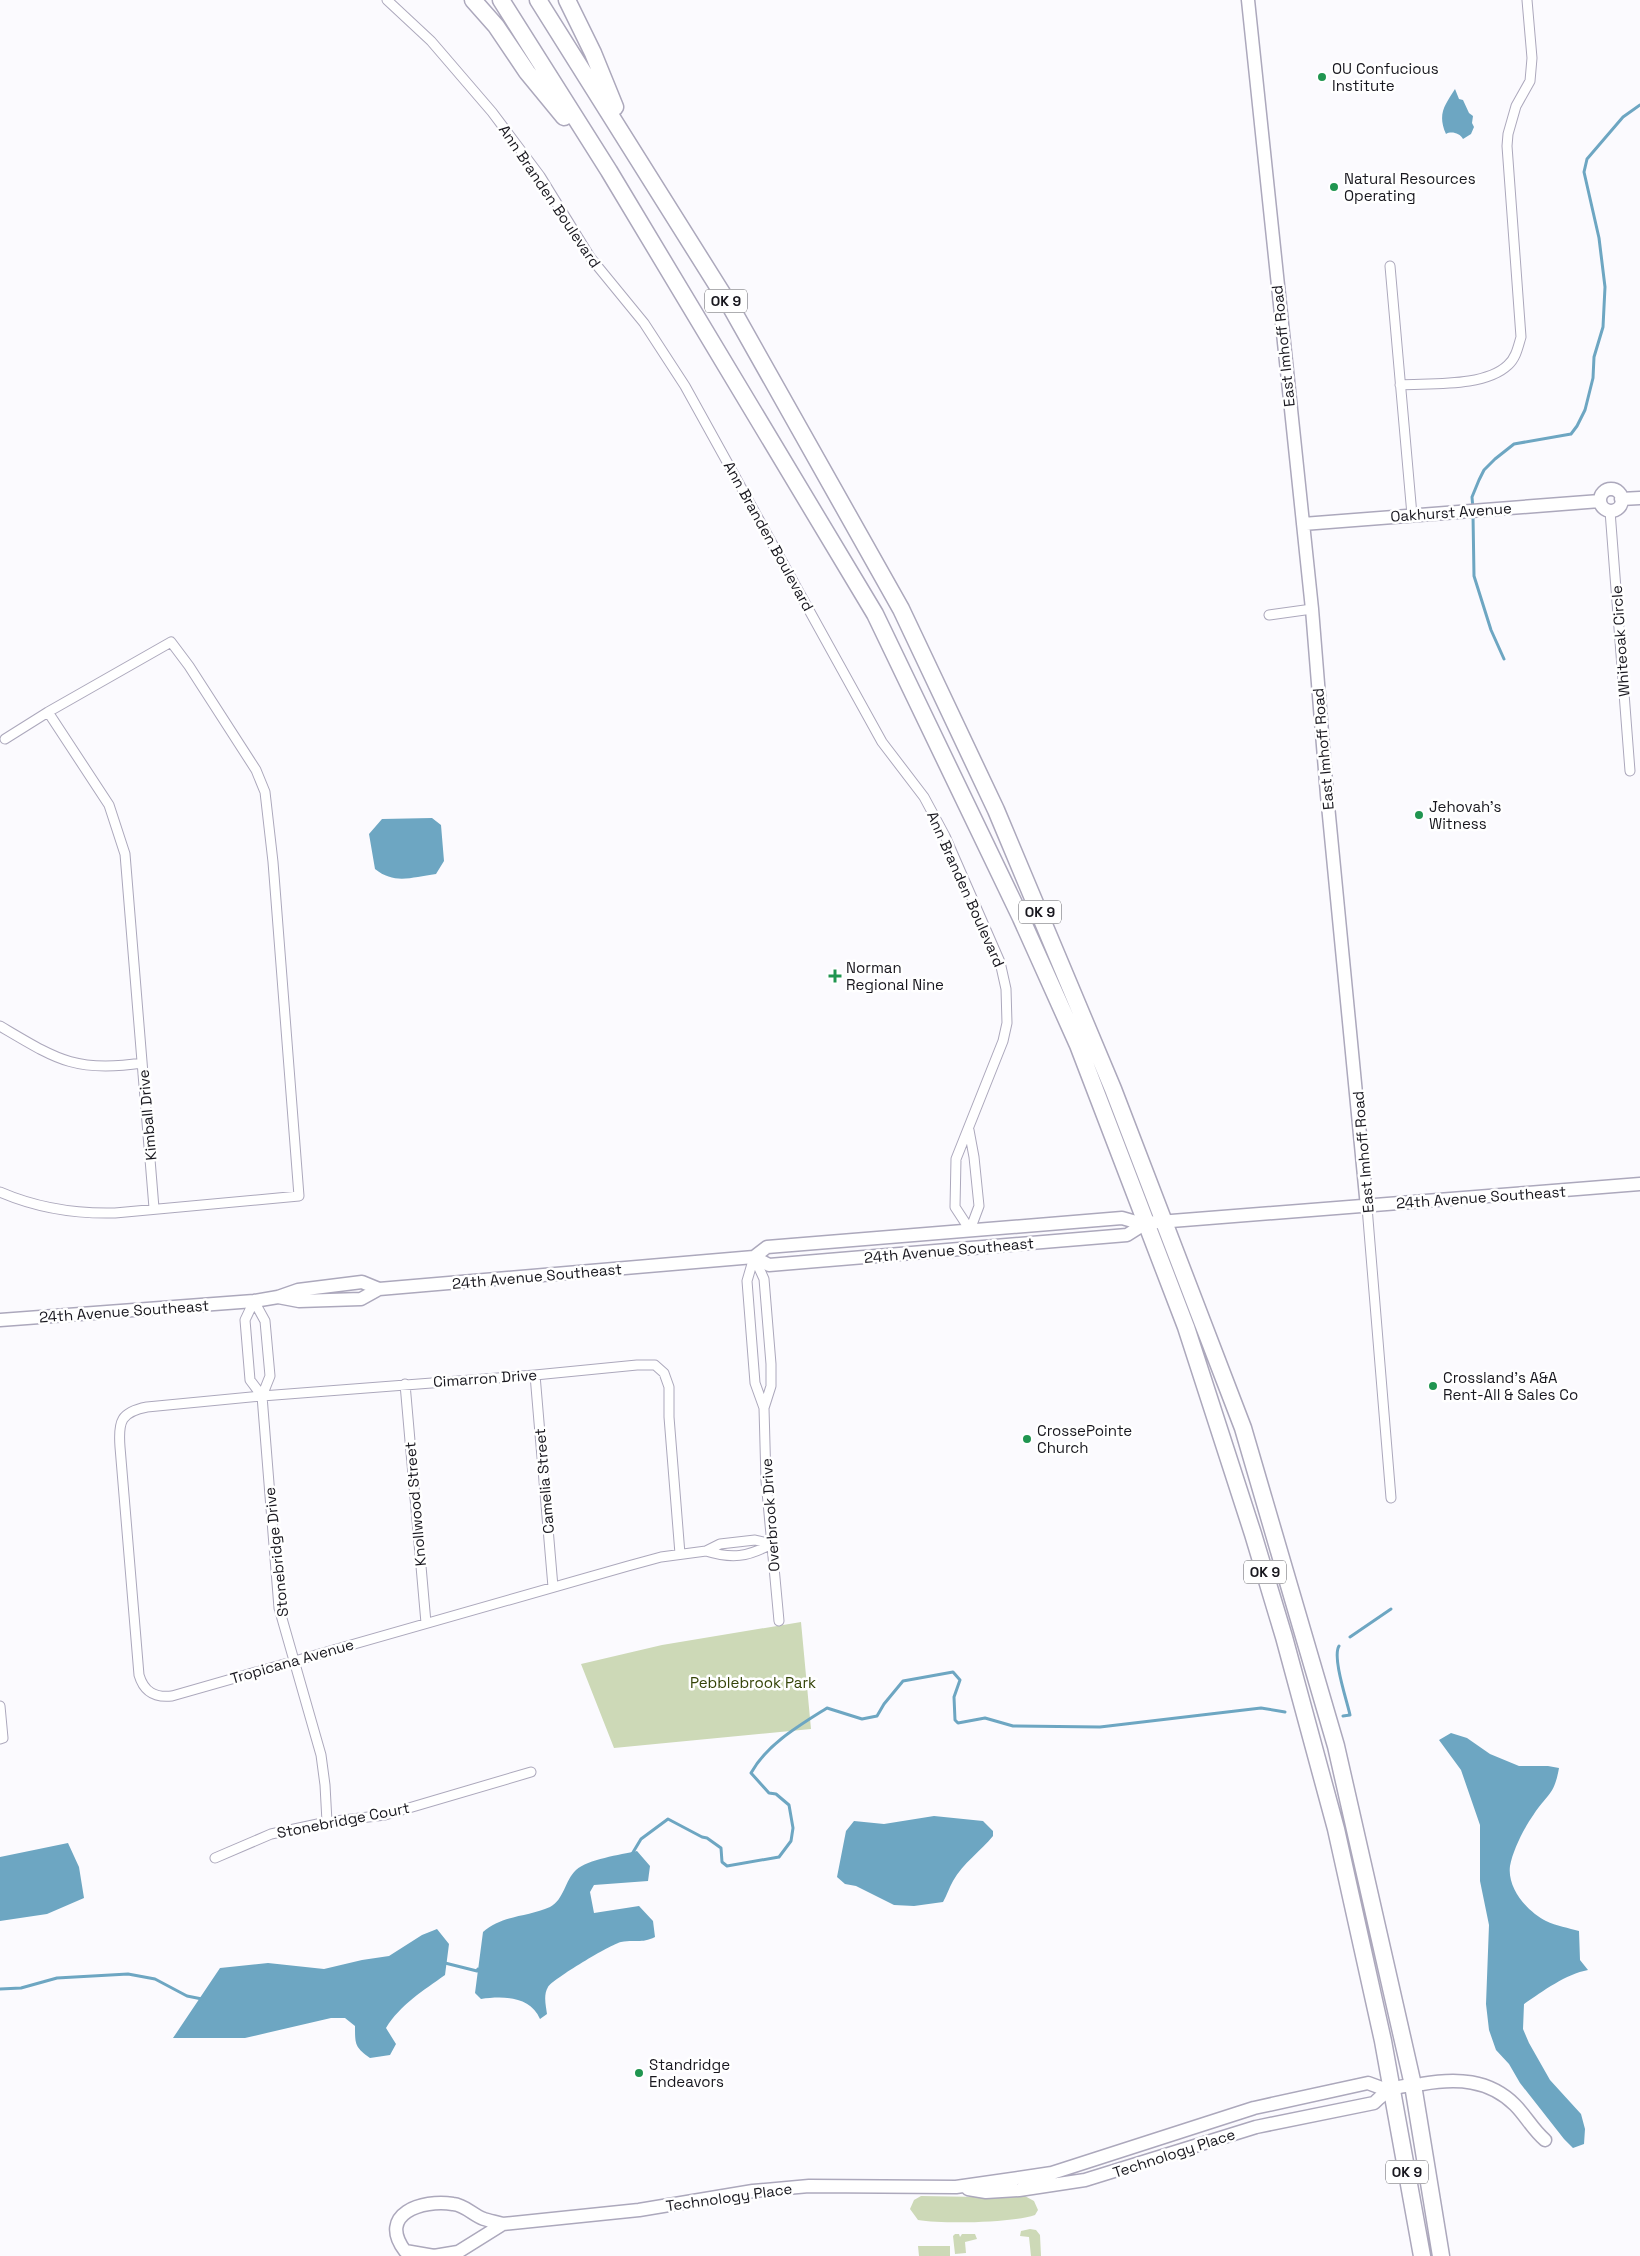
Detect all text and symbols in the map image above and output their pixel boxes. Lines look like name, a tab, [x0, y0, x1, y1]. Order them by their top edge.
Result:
place label: OU Confucious Institute	[1332, 59, 1439, 95]
marker: OU Confucious Institute	[1316, 71, 1328, 83]
street label: Ann Branden Boulevard	[495, 121, 605, 271]
place label: Natural Resources Operating	[1344, 169, 1476, 205]
marker: Natural Resources Operating	[1328, 181, 1340, 193]
street label: East Imhoff Road	[1267, 284, 1299, 408]
road number: OK 9	[705, 290, 747, 312]
street label: Ann Branden Boulevard	[720, 458, 818, 614]
street label: Oakhurst Avenue	[1390, 498, 1513, 526]
street label: Whiteoak Circle	[1607, 585, 1633, 697]
street label: East Imhoff Road	[1308, 687, 1338, 811]
place label: Jehovah's Witness	[1429, 797, 1501, 833]
street label: Ann Branden Boulevard	[923, 808, 1009, 970]
marker: Jehovah's Witness	[1413, 809, 1425, 821]
road number: OK 9	[1019, 900, 1061, 924]
place label: Norman Regional Nine	[846, 958, 944, 994]
marker: Norman Regional Nine	[828, 969, 842, 983]
street label: Kimball Drive	[134, 1069, 160, 1161]
street label: East Imhoff Road	[1348, 1090, 1378, 1214]
street label: 24th Avenue Southeast	[1395, 1182, 1567, 1212]
street label: 24th Avenue Southeast	[863, 1233, 1035, 1267]
street label: 24th Avenue Southeast	[451, 1259, 623, 1293]
street label: 24th Avenue Southeast	[38, 1296, 210, 1326]
street label: Cimarron Drive	[432, 1365, 538, 1391]
place label: Crossland's A&A Rent-All & Sales Co	[1443, 1368, 1578, 1404]
marker: Crossland's A&A Rent-All & Sales Co	[1427, 1380, 1439, 1392]
place label: CrossePointe Church	[1037, 1421, 1132, 1457]
street label: Camelia Street	[530, 1427, 558, 1534]
marker: CrossePointe Church	[1021, 1433, 1033, 1445]
street label: Knollwood Street	[400, 1441, 430, 1567]
street label: Overbrook Drive	[757, 1457, 783, 1572]
street label: Stonebridge Drive	[260, 1486, 292, 1618]
road number: OK 9	[1244, 1560, 1286, 1584]
street label: Tropicana Avenue	[228, 1634, 356, 1688]
park label: Pebblebrook Park	[690, 1673, 816, 1692]
street label: Stonebridge Court	[275, 1798, 411, 1842]
place label: Standridge Endeavors	[649, 2055, 730, 2091]
marker: Standridge Endeavors	[633, 2067, 645, 2079]
street label: Technology Place	[1110, 2124, 1238, 2182]
road number: OK 9	[1386, 2160, 1428, 2184]
street label: Technology Place	[665, 2179, 794, 2215]

